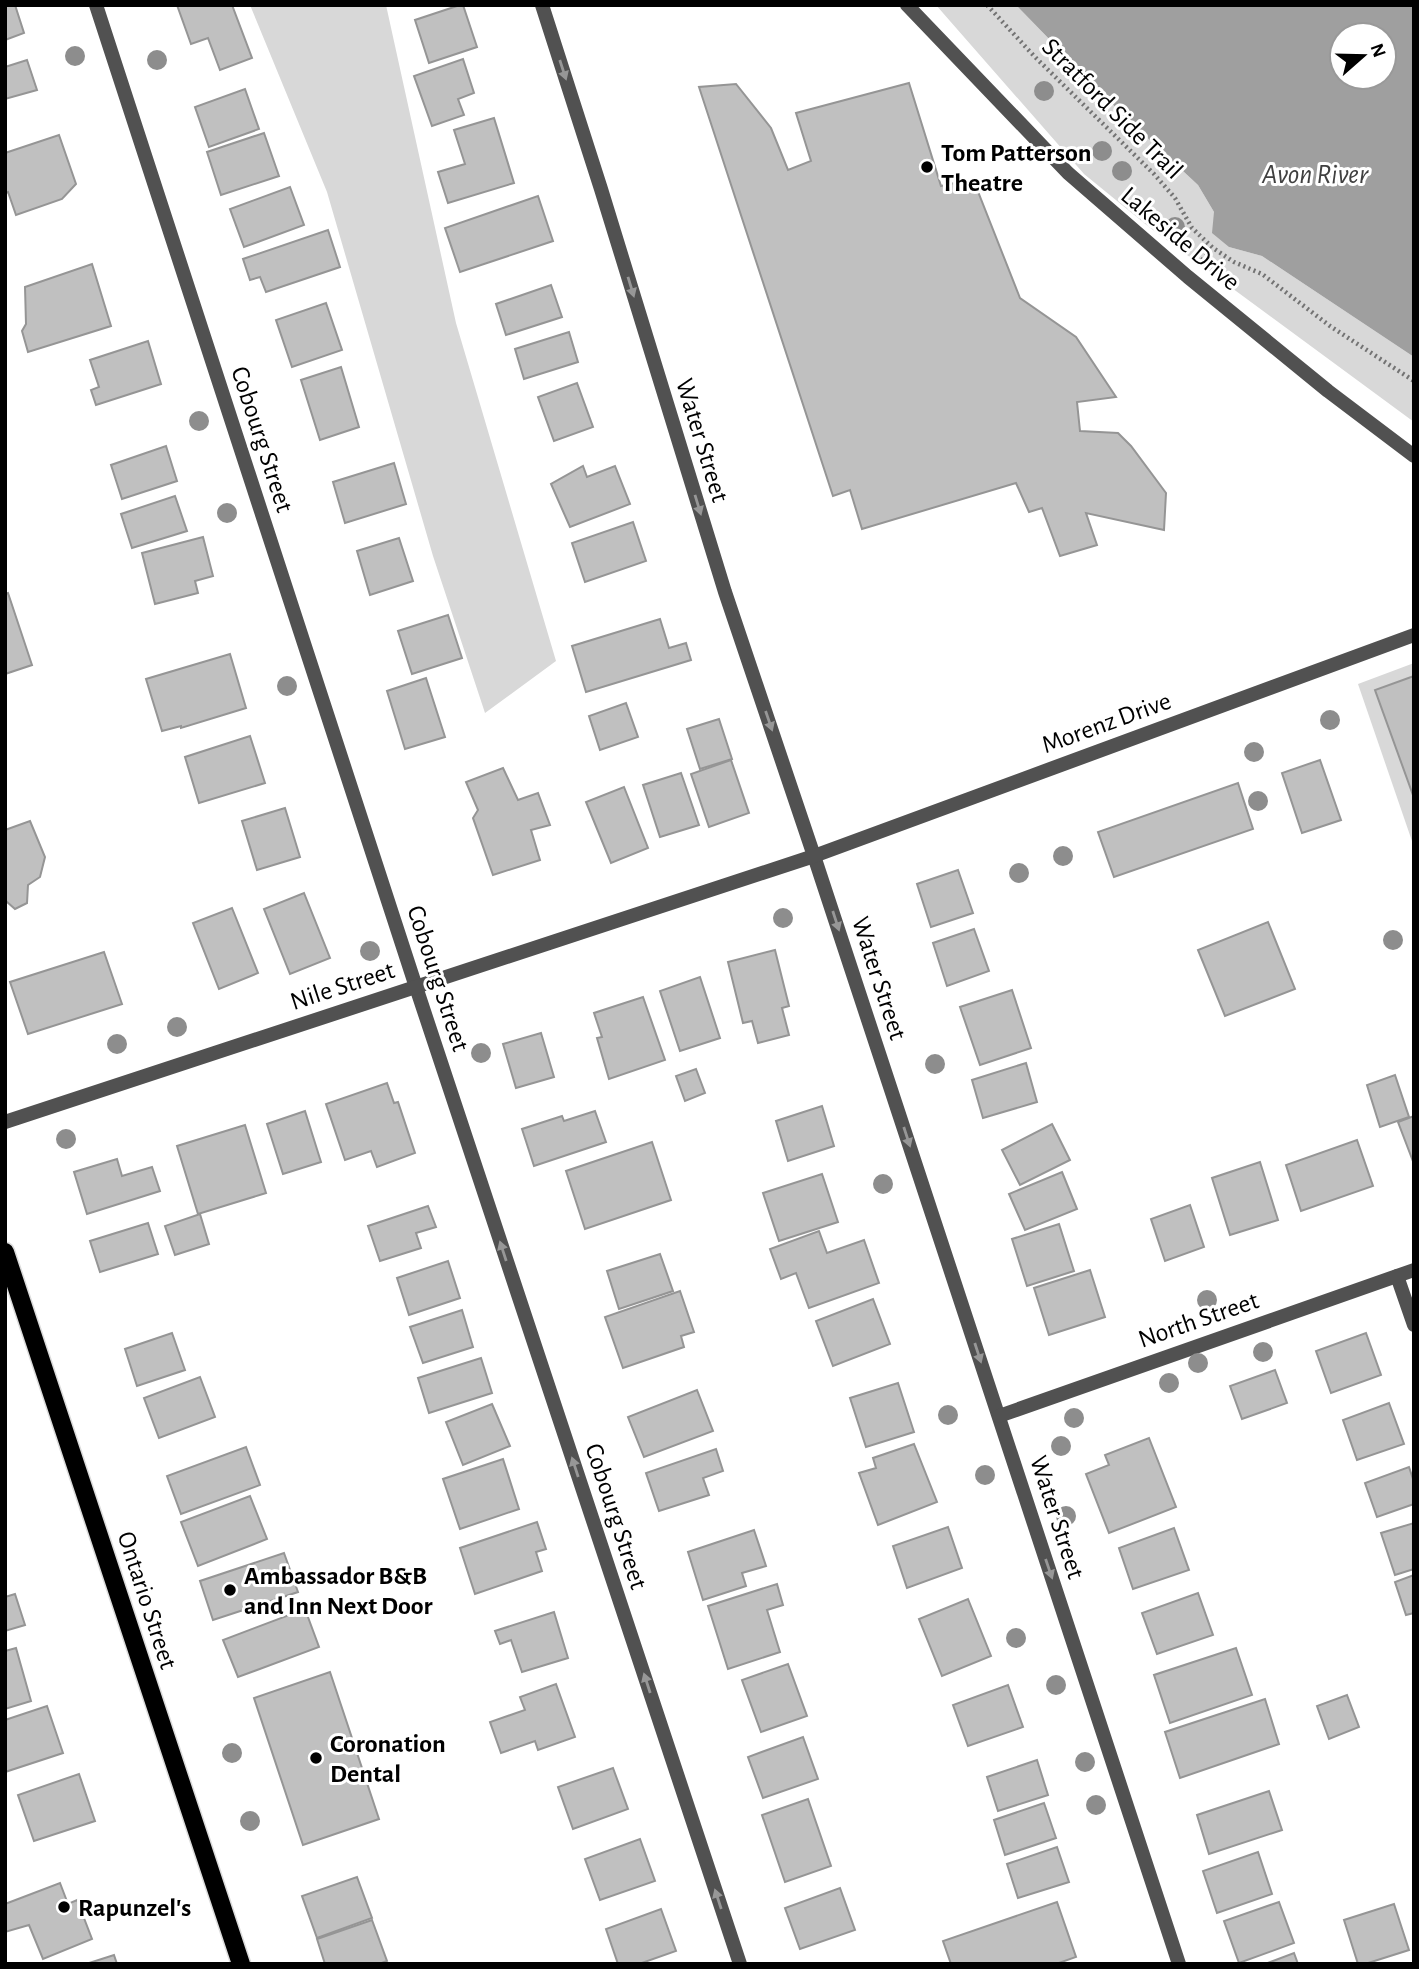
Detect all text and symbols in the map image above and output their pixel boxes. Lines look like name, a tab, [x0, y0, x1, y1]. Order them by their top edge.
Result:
north arrow	[1328, 21, 1398, 91]
street label: Stratford Side Trail	[1037, 33, 1188, 184]
text: N	[1366, 41, 1389, 60]
one-way arrow	[558, 60, 568, 81]
place label: Tom Patterson Theatre	[941, 140, 1091, 196]
marker: Tom Patterson Theatre	[919, 159, 935, 175]
water label: Avon River	[1261, 161, 1369, 189]
street label: Lakeside Drive	[1116, 182, 1245, 296]
one-way arrow	[626, 277, 636, 298]
street label: Cobourg Street	[226, 363, 298, 515]
street label: Water Street	[671, 375, 733, 505]
one-way arrow	[693, 495, 703, 516]
street label: Morenz Drive	[1038, 688, 1174, 758]
one-way arrow	[764, 711, 774, 732]
street label: Cobourg Street	[402, 902, 474, 1054]
one-way arrow	[831, 910, 841, 931]
street label: Water Street	[847, 914, 911, 1043]
street label: Nile Street	[287, 957, 398, 1015]
one-way arrow	[902, 1126, 913, 1147]
one-way arrow	[497, 1241, 508, 1262]
street label: North Street	[1135, 1287, 1262, 1353]
one-way arrow	[973, 1342, 984, 1363]
street label: Cobourg Street	[580, 1440, 652, 1592]
street label: Water Street	[1025, 1453, 1089, 1582]
one-way arrow	[569, 1457, 580, 1478]
street label: Ontario Street	[113, 1528, 181, 1672]
one-way arrow	[1044, 1559, 1055, 1580]
place label: Ambassador B&B and Inn Next Door	[244, 1563, 433, 1619]
marker: Ambassador B&B and Inn Next Door	[222, 1582, 238, 1598]
one-way arrow	[641, 1672, 651, 1693]
place label: Coronation Dental	[330, 1731, 446, 1787]
marker: Coronation Dental	[308, 1750, 324, 1766]
one-way arrow	[712, 1888, 723, 1909]
place label: Rapunzel's	[78, 1895, 191, 1921]
marker: Rapunzel's	[56, 1899, 72, 1915]

